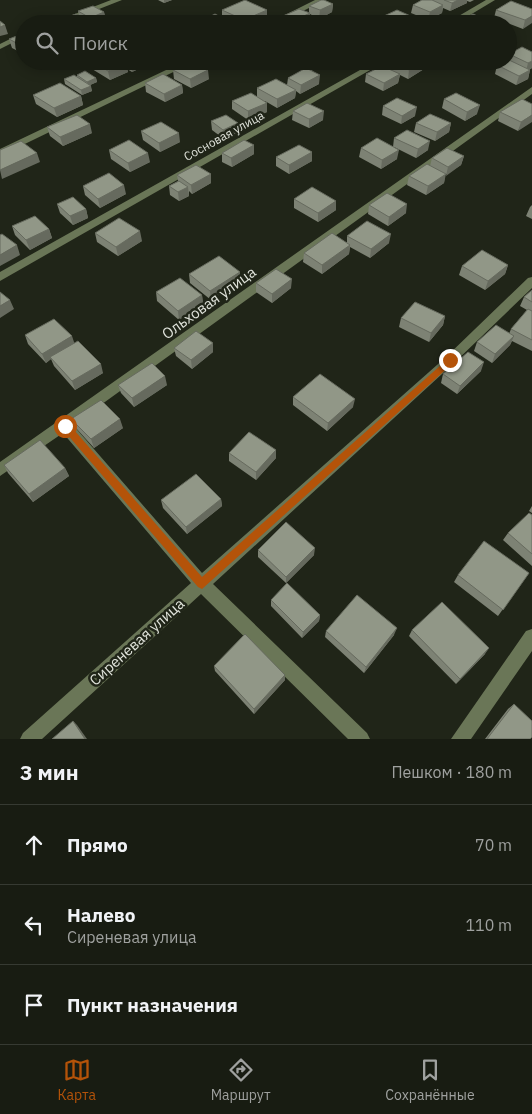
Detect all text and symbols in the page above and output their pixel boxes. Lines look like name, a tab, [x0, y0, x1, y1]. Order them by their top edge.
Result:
search box	[15, 15, 517, 70]
icon: search	[33, 29, 61, 57]
text: Поиск	[73, 31, 128, 55]
street label: Сосновая улица	[181, 107, 267, 164]
street label: Ольховая улица	[158, 262, 259, 343]
route end	[439, 349, 462, 372]
route start	[54, 415, 77, 438]
street label: Сиреневая улица	[85, 594, 188, 689]
text: 3 мин	[20, 758, 79, 786]
text: Пешком · 180 m	[391, 762, 512, 782]
icon: ahead	[20, 831, 48, 859]
text: Прямо	[67, 833, 128, 857]
text: 70 m	[475, 835, 512, 855]
text: Налево	[67, 903, 136, 927]
icon: left	[20, 911, 48, 939]
text: 110 m	[465, 915, 512, 935]
text: Сиреневая улица	[67, 927, 197, 947]
icon: arrive	[20, 991, 48, 1019]
text: Пункт назначения	[67, 993, 238, 1017]
tab: Карта	[57, 1056, 96, 1104]
tab: Маршрут	[211, 1056, 271, 1104]
tab: Сохранённые	[385, 1056, 475, 1104]

